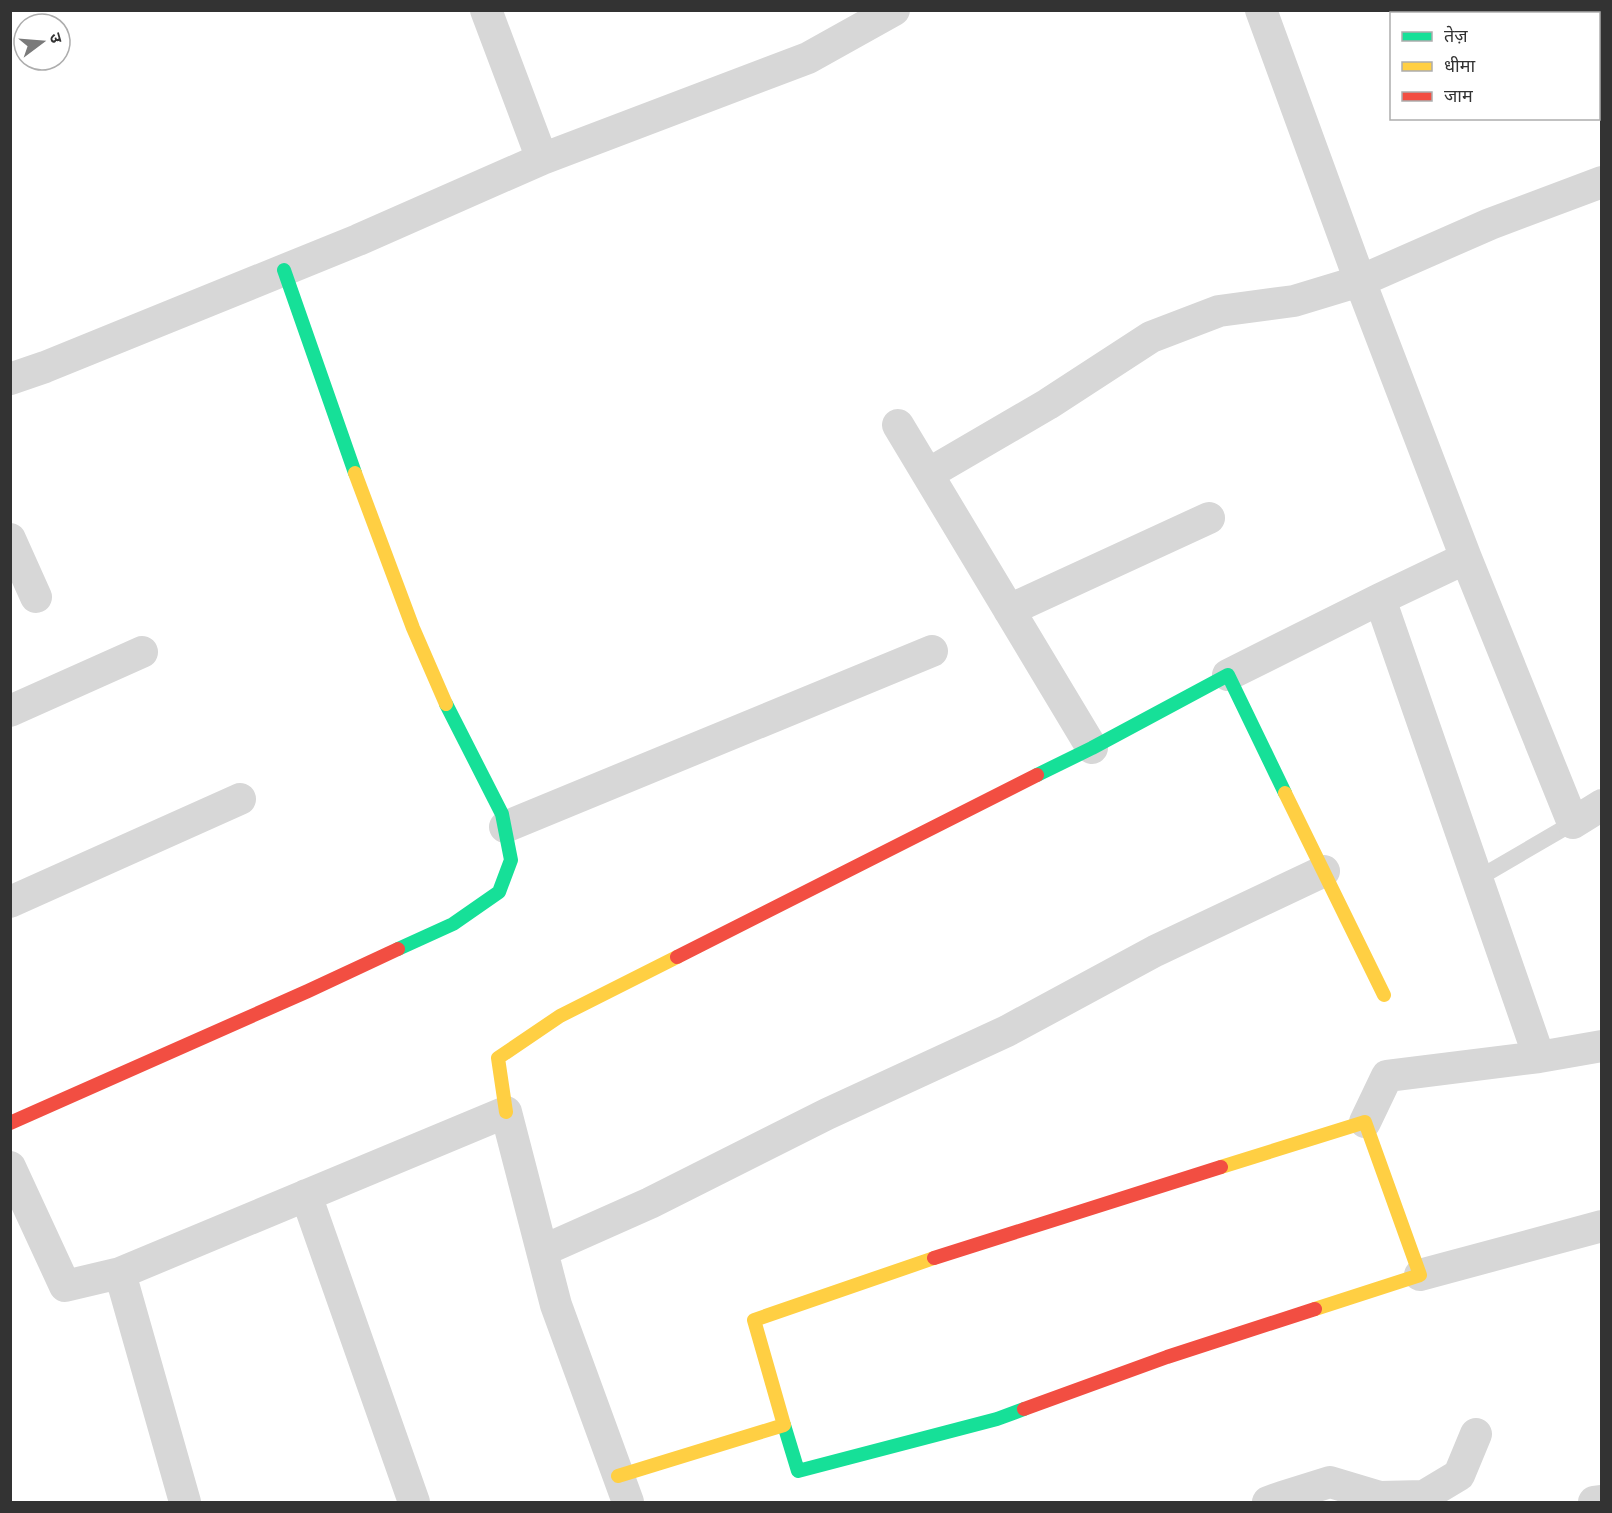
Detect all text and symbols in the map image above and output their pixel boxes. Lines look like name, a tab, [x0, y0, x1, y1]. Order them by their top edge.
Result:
north arrow	[12, 12, 72, 72]
legend	[1390, 12, 1600, 120]
text: तेज़	[1444, 24, 1468, 49]
text: उ	[44, 31, 67, 46]
text: धीमा	[1444, 54, 1475, 79]
text: जाम	[1444, 84, 1474, 109]

